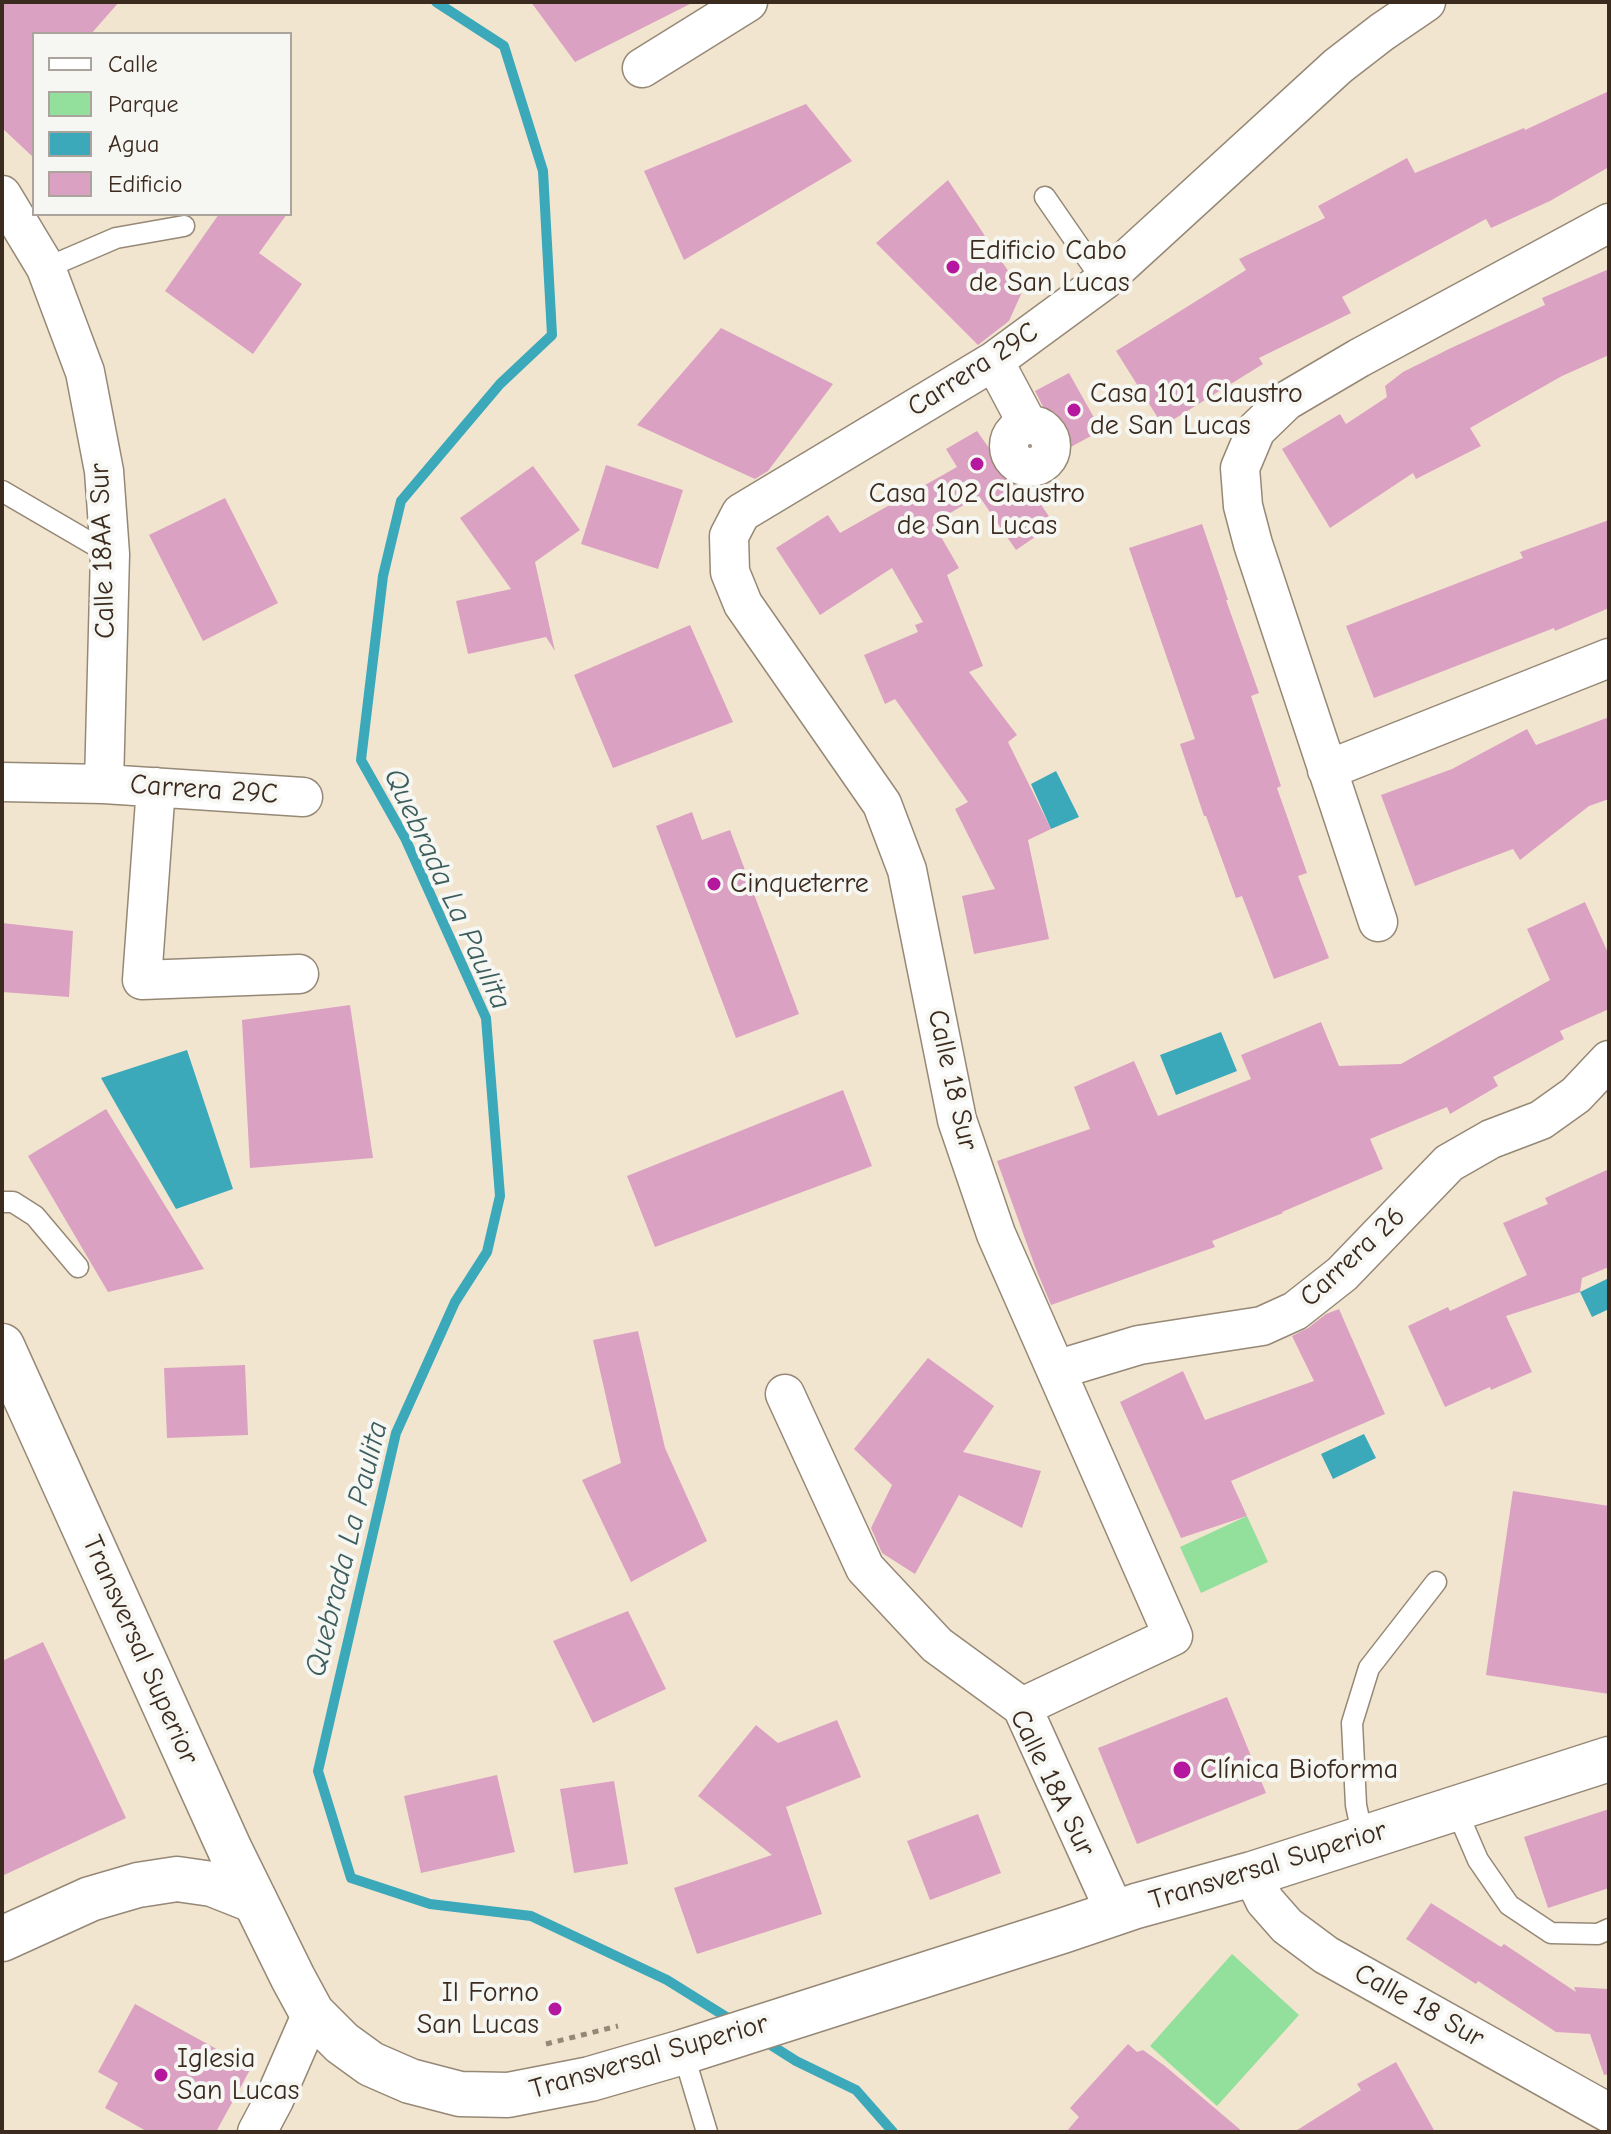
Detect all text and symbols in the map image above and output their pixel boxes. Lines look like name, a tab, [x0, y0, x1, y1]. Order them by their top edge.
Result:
legend	[32, 32, 292, 216]
text: Calle	[108, 50, 158, 78]
text: Parque	[108, 90, 179, 118]
text: Agua	[108, 130, 159, 158]
text: Edificio	[108, 170, 183, 198]
place label: Edificio Cabo de San Lucas	[969, 234, 1130, 300]
marker: Edificio Cabo de San Lucas	[944, 258, 962, 276]
street label: Carrera 29C	[902, 315, 1044, 425]
place label: Casa 101 Claustro de San Lucas	[1090, 377, 1303, 443]
marker: Casa 101 Claustro de San Lucas	[1065, 401, 1083, 419]
marker: Casa 102 Claustro de San Lucas	[968, 455, 986, 473]
street label: Calle 18AA Sur	[83, 463, 123, 639]
place label: Casa 102 Claustro de San Lucas	[869, 477, 1085, 543]
water label: Quebrada La Paulita	[375, 763, 519, 1015]
street label: Carrera 29C	[129, 768, 279, 812]
place label: Cinqueterre	[730, 867, 869, 901]
marker: Cinqueterre	[705, 875, 723, 893]
street label: Calle 18 Sur	[920, 1007, 984, 1153]
street label: Carrera 26	[1293, 1200, 1413, 1314]
water label: Quebrada La Paulita	[298, 1418, 396, 1680]
street label: Transversal Superior	[74, 1531, 206, 1769]
street label: Calle 18A Sur	[1002, 1704, 1102, 1862]
place label: Clínica Bioforma	[1200, 1753, 1398, 1787]
marker: Clínica Bioforma	[1171, 1759, 1193, 1781]
street label: Transversal Superior	[1145, 1814, 1391, 1918]
street label: Calle 18 Sur	[1348, 1957, 1490, 2055]
place label: Il Forno San Lucas	[417, 1976, 539, 2042]
marker: Il Forno San Lucas	[546, 2000, 564, 2018]
street label: Transversal Superior	[526, 2007, 772, 2107]
place label: Iglesia San Lucas	[177, 2042, 299, 2108]
marker: Iglesia San Lucas	[152, 2066, 170, 2084]

